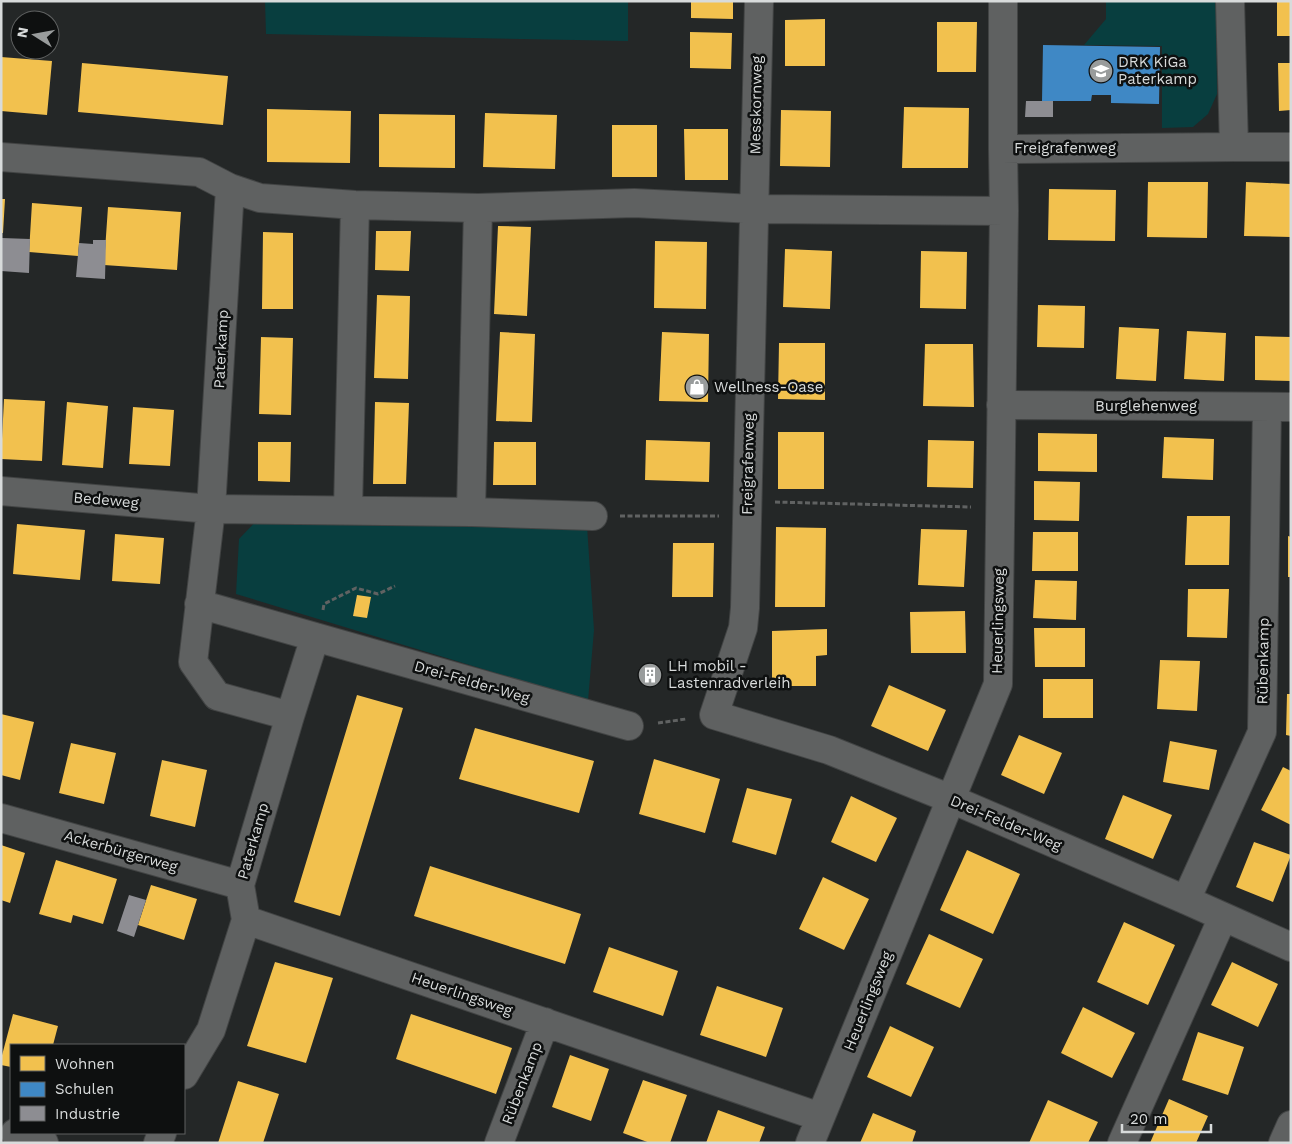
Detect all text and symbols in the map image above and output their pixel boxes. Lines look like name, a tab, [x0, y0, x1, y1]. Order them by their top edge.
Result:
north arrow	[10, 10, 60, 60]
text: N	[13, 26, 31, 39]
place label: DRK KiGa Paterkamp	[1118, 53, 1197, 88]
street label: Messkornweg	[746, 56, 766, 154]
school or university icon: DRK KiGa Paterkamp	[1088, 58, 1114, 84]
street label: Freigrafenweg	[1014, 139, 1116, 157]
street label: Paterkamp	[210, 309, 232, 389]
shop icon: Wellness-Oase	[684, 374, 710, 400]
place label: Wellness-Oase	[714, 378, 823, 396]
street label: Burglehenweg	[1095, 397, 1197, 415]
street label: Freigrafenweg	[738, 413, 758, 515]
street label: Bedeweg	[73, 488, 139, 512]
street label: Heuerlingsweg	[988, 568, 1008, 674]
street label: Rübenkamp	[1253, 617, 1273, 705]
street label: Drei-Felder-Weg	[412, 657, 532, 707]
place label: LH mobil - Lastenradverleih	[668, 657, 791, 692]
building icon: LH mobil - Lastenradverleih	[637, 662, 663, 688]
street label: Drei-Felder-Weg	[948, 791, 1064, 855]
street label: Paterkamp	[233, 801, 273, 881]
street label: Ackerbürgerweg	[62, 826, 180, 876]
street label: Heuerlingsweg	[840, 949, 896, 1053]
street label: Heuerlingsweg	[409, 968, 515, 1020]
street label: Rübenkamp	[498, 1039, 546, 1127]
legend	[10, 1044, 185, 1134]
text: Wohnen	[55, 1055, 114, 1073]
text: Schulen	[55, 1080, 114, 1098]
scale bar	[1122, 1102, 1211, 1134]
text: Industrie	[55, 1105, 120, 1123]
text: 20 m	[1130, 1110, 1168, 1128]

